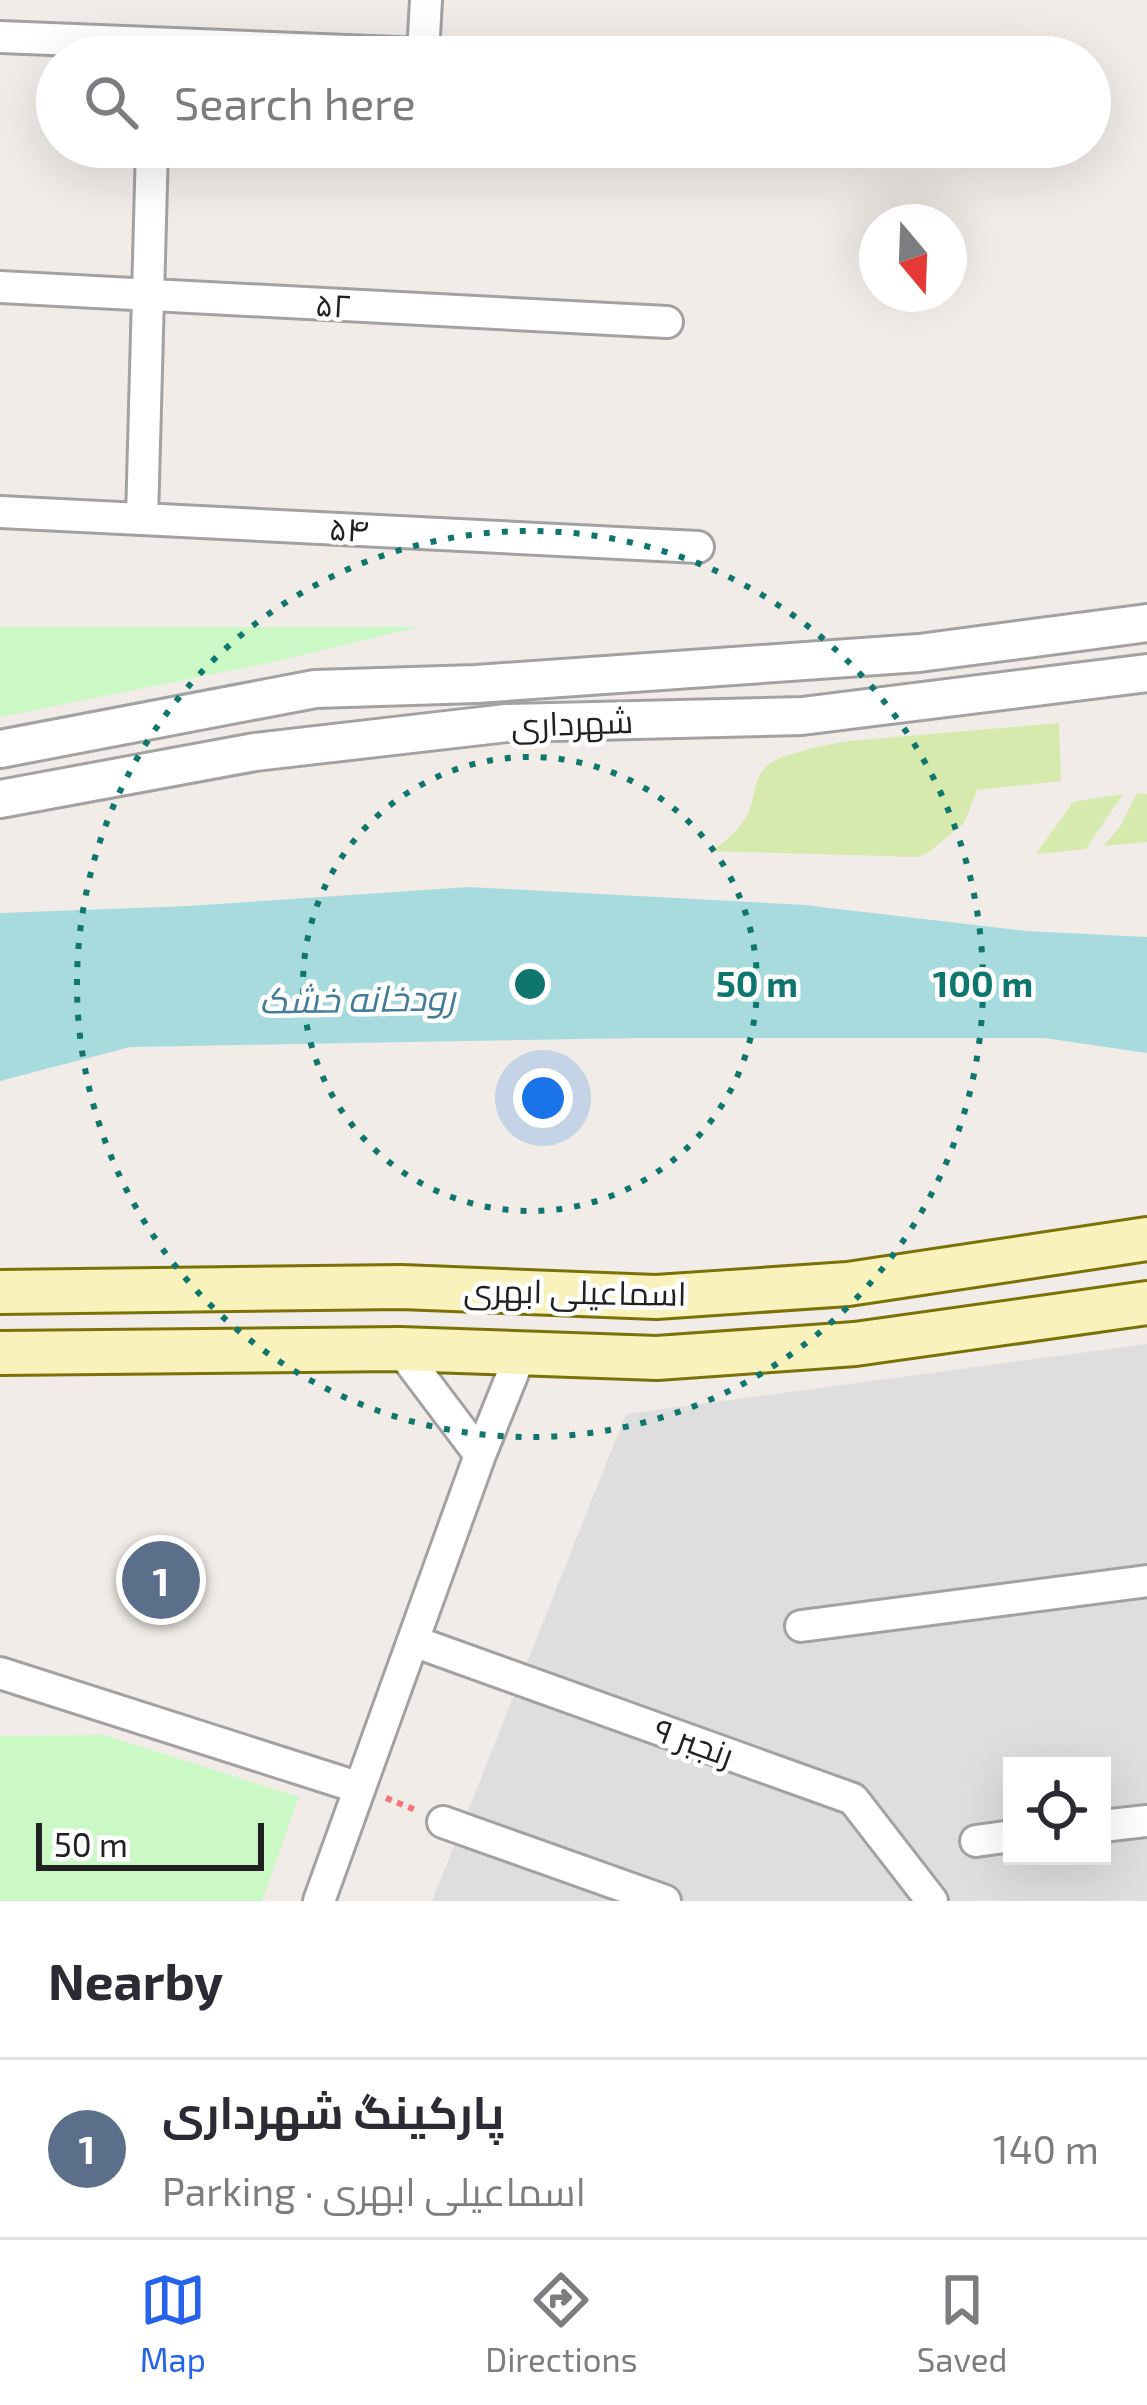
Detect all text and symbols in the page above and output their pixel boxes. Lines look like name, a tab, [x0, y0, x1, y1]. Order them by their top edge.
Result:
search box	[36, 36, 1111, 168]
icon: search	[78, 69, 144, 135]
text: Search here	[174, 75, 416, 129]
north arrow	[859, 204, 967, 312]
street label: ۵۲	[314, 283, 352, 325]
street label: ۵۴	[328, 507, 370, 549]
street label: شهرداری	[510, 700, 634, 745]
text: 50 m	[716, 961, 798, 1004]
text: 100 m	[933, 961, 1033, 1004]
centre of rings	[509, 963, 551, 1005]
water label: رودخانه خشک	[259, 974, 458, 1022]
your location	[513, 1068, 573, 1128]
street label: اسماعیلی ابهری	[463, 1269, 687, 1315]
pin: 1	[122, 1535, 200, 1625]
street label: رنجبر ۹	[649, 1708, 739, 1775]
map controls	[1003, 1757, 1111, 1865]
button: locate	[1003, 1757, 1111, 1865]
scale bar	[36, 1817, 264, 1870]
text: 50 m	[54, 1824, 128, 1864]
text: Nearby	[48, 1949, 223, 2010]
text: پارکینگ شهرداری	[162, 2084, 504, 2138]
text: 1	[79, 2125, 95, 2172]
text: 140 m	[993, 2125, 1099, 2172]
text: Parking · اسماعیلی ابهری	[162, 2167, 586, 2214]
tab: Map	[140, 2267, 206, 2379]
tab: Directions	[485, 2267, 637, 2379]
tab: Saved	[917, 2267, 1007, 2379]

